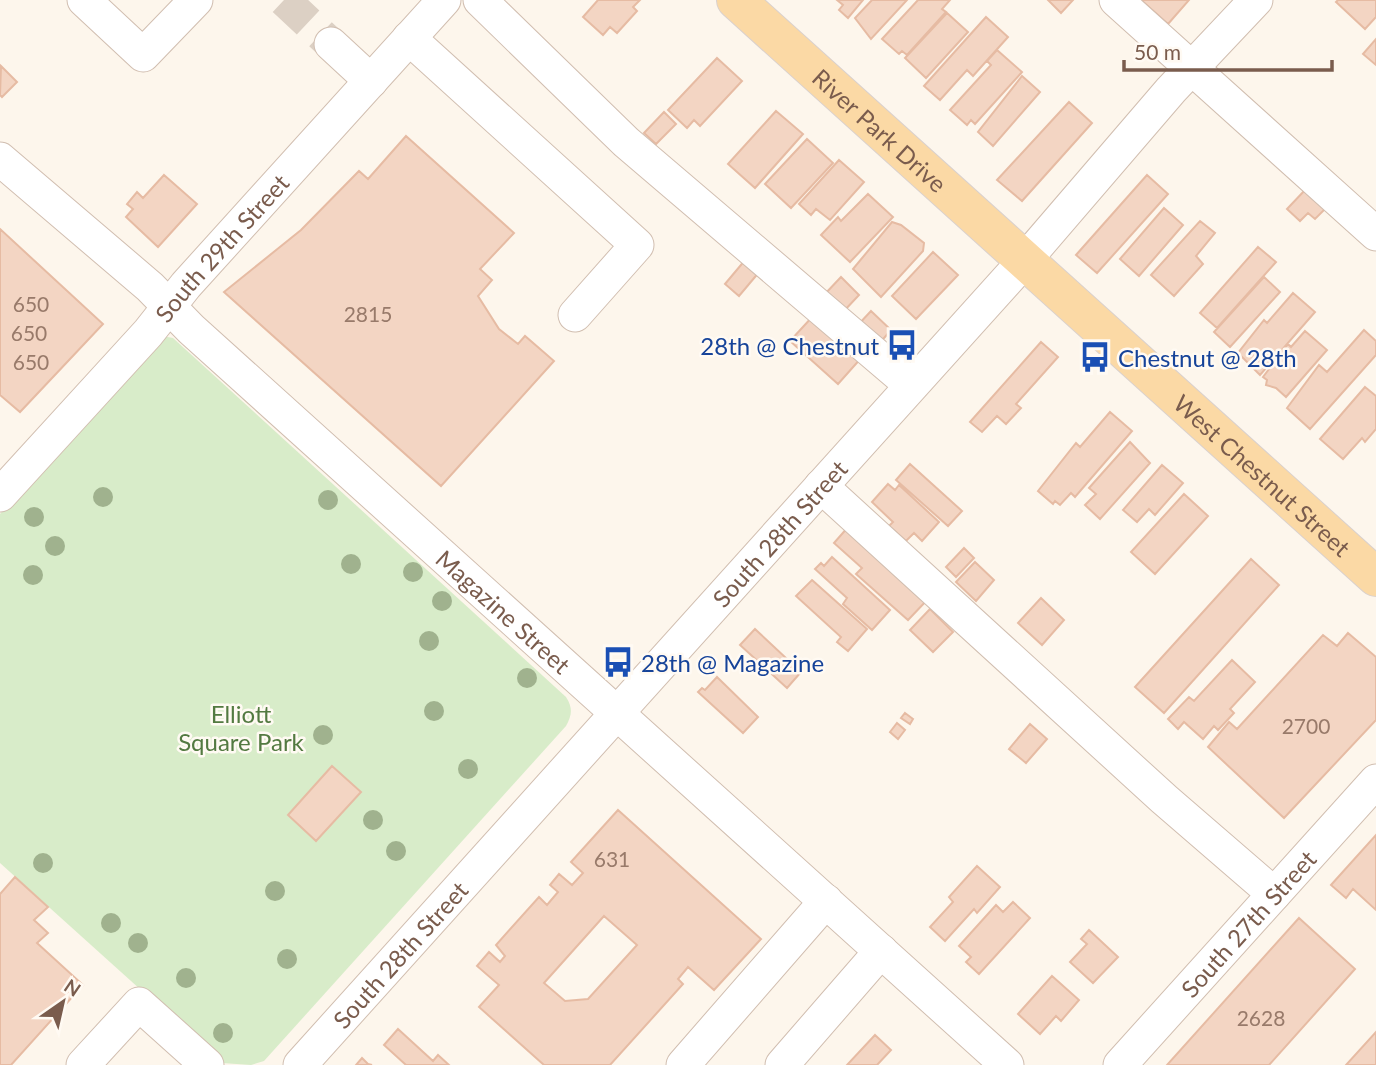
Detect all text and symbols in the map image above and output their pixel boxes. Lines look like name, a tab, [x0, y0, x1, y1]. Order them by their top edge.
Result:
scale bar	[1124, 28, 1332, 72]
text: 50 m	[1134, 39, 1181, 64]
street label: River Park Drive	[807, 62, 953, 198]
street label: South 29th Street	[148, 167, 294, 327]
house number: 650	[13, 291, 49, 316]
house number: 2815	[344, 301, 392, 326]
house number: 650	[11, 320, 47, 345]
bus stop icon: 28th @ Chestnut	[885, 328, 919, 362]
place label: 28th @ Chestnut	[700, 331, 879, 360]
bus stop icon: Chestnut @ 28th	[1078, 340, 1112, 374]
place label: Chestnut @ 28th	[1118, 343, 1297, 372]
house number: 650	[13, 349, 49, 374]
street label: West Chestnut Street	[1168, 388, 1357, 562]
street label: South 28th Street	[706, 453, 853, 612]
street label: Magazine Street	[431, 543, 577, 679]
bus stop icon: 28th @ Magazine	[601, 645, 635, 679]
place label: 28th @ Magazine	[641, 648, 824, 677]
park label: Elliott Square Park	[178, 699, 305, 756]
house number: 2700	[1282, 713, 1330, 738]
street label: South 27th Street	[1174, 844, 1322, 1002]
house number: 631	[594, 846, 630, 871]
street label: South 28th Street	[326, 875, 473, 1034]
north arrow	[28, 967, 98, 1037]
text: N	[60, 974, 85, 1001]
house number: 2628	[1237, 1005, 1285, 1030]

